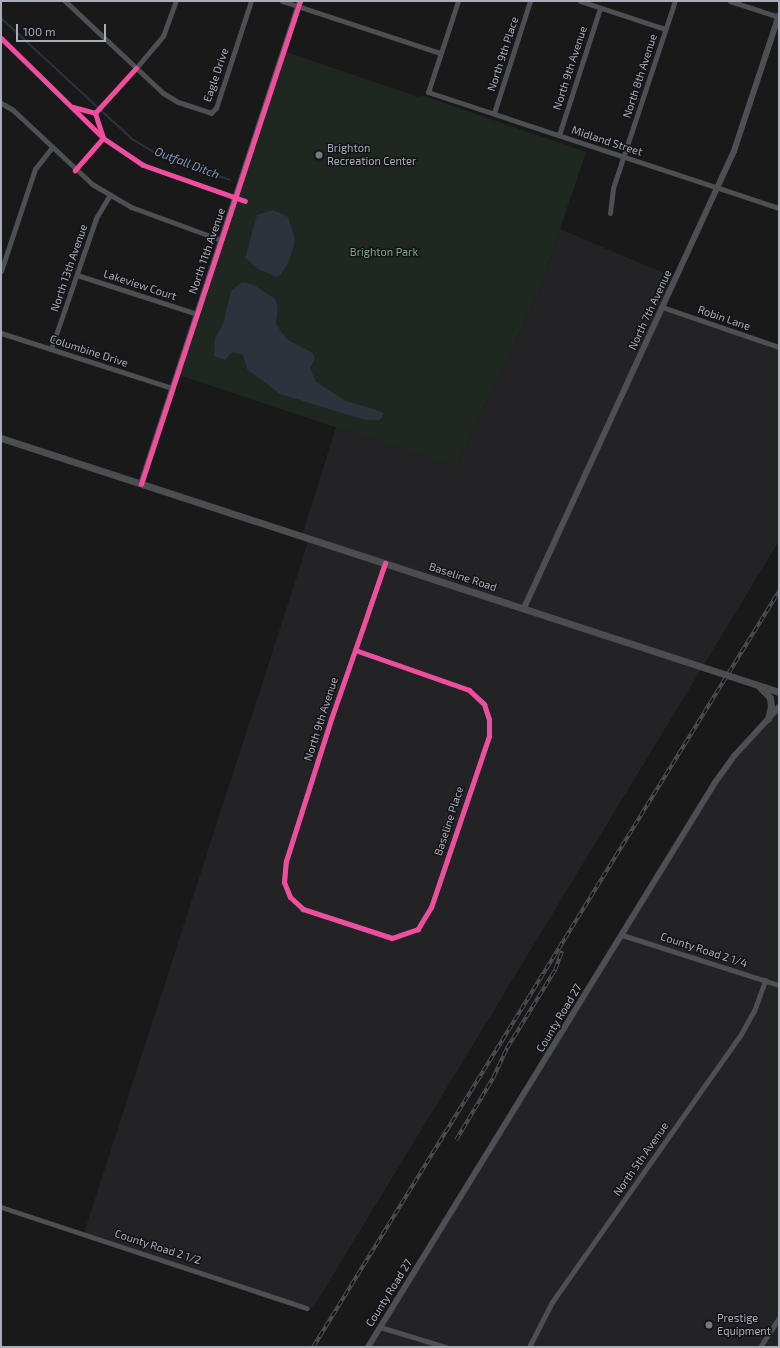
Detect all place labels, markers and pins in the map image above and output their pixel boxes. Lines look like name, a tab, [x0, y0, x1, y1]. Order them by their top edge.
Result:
place label: Brighton Recreation Center	[327, 142, 416, 168]
marker: Brighton Recreation Center	[314, 150, 324, 160]
place label: Prestige Equipment	[717, 1312, 771, 1338]
marker: Prestige Equipment	[704, 1320, 714, 1330]

